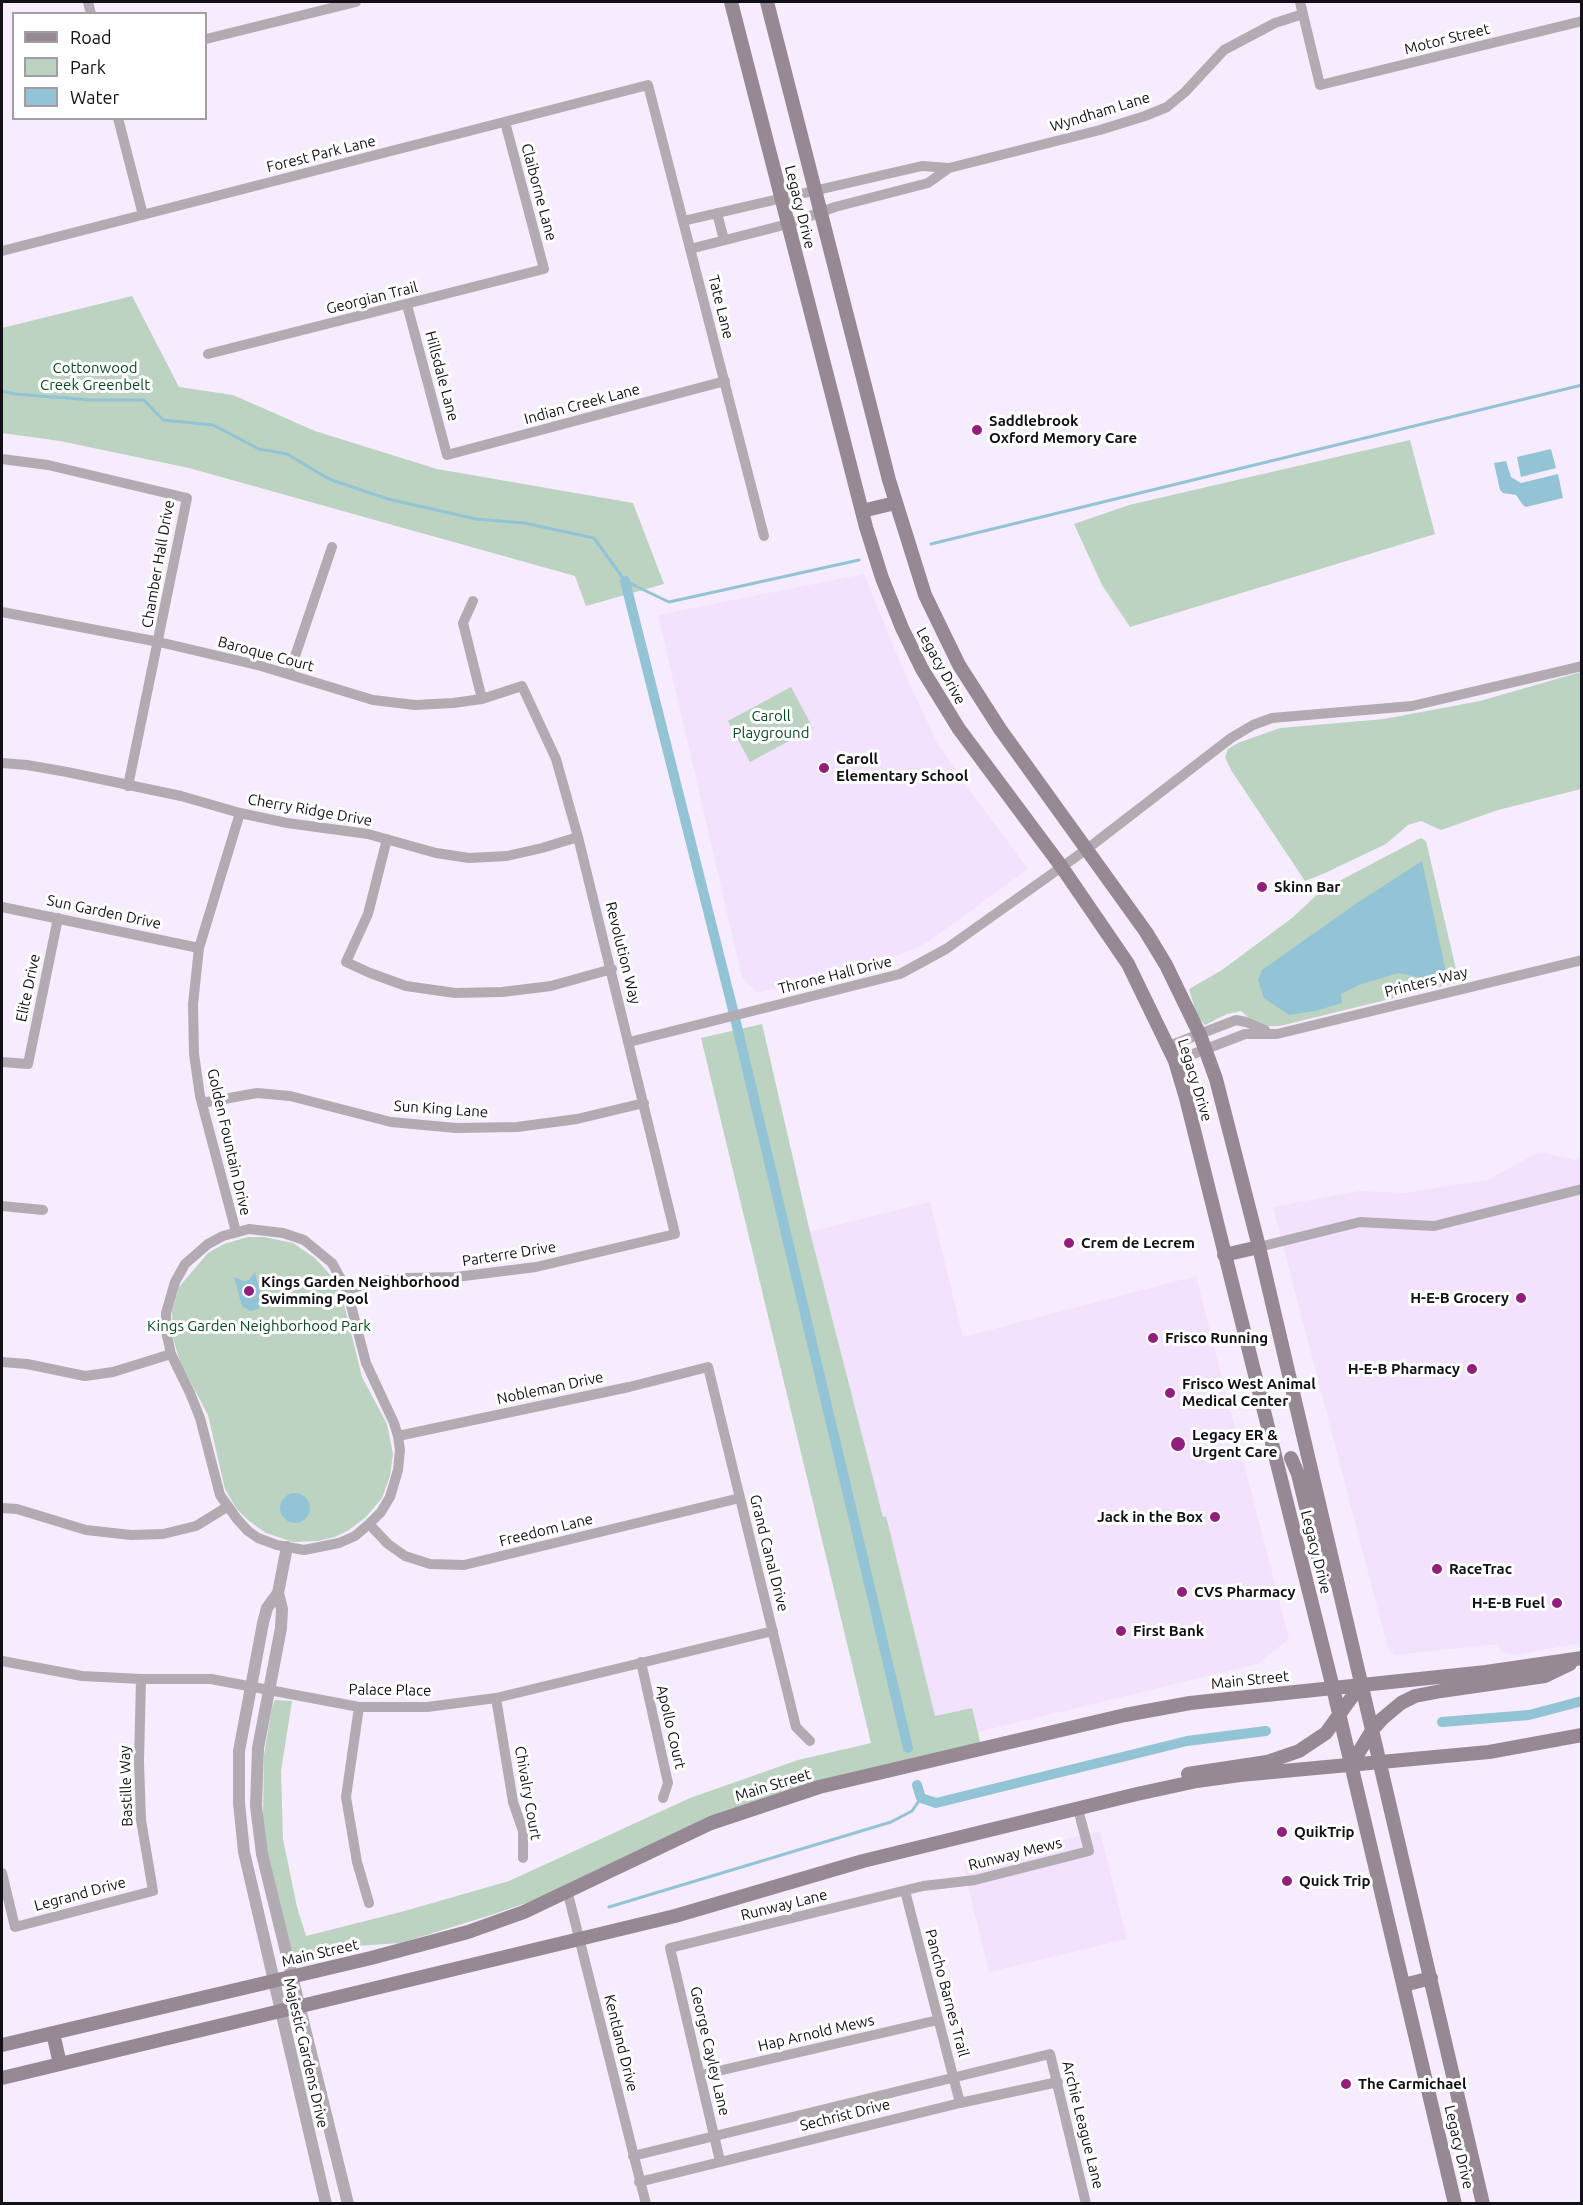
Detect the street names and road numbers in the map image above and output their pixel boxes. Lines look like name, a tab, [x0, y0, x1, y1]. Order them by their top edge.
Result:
street label: Motor Street	[1402, 20, 1492, 58]
street label: Wyndham Lane	[1048, 88, 1152, 136]
street label: Forest Park Lane	[265, 132, 377, 176]
street label: Claiborne Lane	[517, 141, 561, 243]
street label: Legacy Drive	[781, 163, 819, 251]
street label: Tate Lane	[704, 273, 738, 341]
street label: Georgian Trail	[324, 278, 420, 318]
street label: Hillsdale Lane	[421, 329, 463, 423]
street label: Indian Creek Lane	[522, 380, 642, 428]
street label: Chamber Hall Drive	[138, 499, 178, 629]
street label: Legacy Drive	[912, 624, 970, 708]
street label: Baroque Court	[216, 633, 316, 675]
street label: Cherry Ridge Drive	[246, 790, 374, 830]
street label: Sun Garden Drive	[45, 891, 163, 933]
street label: Revolution Way	[602, 900, 644, 1006]
street label: Elite Drive	[12, 952, 44, 1024]
street label: Throne Hall Drive	[776, 952, 894, 998]
street label: Printers Way	[1383, 963, 1469, 1001]
street label: Legacy Drive	[1174, 1036, 1216, 1124]
street label: Golden Fountain Drive	[203, 1067, 255, 1217]
street label: Sun King Lane	[393, 1097, 489, 1121]
street label: Parterre Drive	[461, 1238, 557, 1270]
street label: Nobleman Drive	[495, 1368, 605, 1408]
street label: Grand Canal Drive	[746, 1493, 792, 1613]
street label: Legacy Drive	[1297, 1508, 1335, 1596]
street label: Freedom Lane	[497, 1510, 595, 1550]
street label: Main Street	[1210, 1667, 1290, 1693]
street label: Palace Place	[348, 1680, 432, 1700]
street label: Apollo Court	[653, 1683, 689, 1771]
street label: Bastille Way	[116, 1745, 136, 1827]
street label: Chivalry Court	[511, 1745, 545, 1841]
street label: Main Street	[733, 1765, 813, 1805]
street label: Runway Mews	[966, 1834, 1064, 1874]
street label: Legrand Drive	[32, 1873, 128, 1915]
street label: Runway Lane	[739, 1886, 829, 1924]
street label: Pancho Barnes Trail	[921, 1927, 973, 2059]
street label: Main Street	[280, 1935, 360, 1971]
street label: Majestic Gardens Drive	[280, 1976, 332, 2130]
street label: George Cayley Lane	[686, 1985, 734, 2117]
street label: Kentland Drive	[600, 1993, 642, 2093]
street label: Hap Arnold Mews	[756, 2011, 876, 2055]
street label: Archie League Lane	[1058, 2059, 1108, 2191]
street label: Sechrist Drive	[798, 2095, 892, 2135]
street label: Legacy Drive	[1441, 2103, 1477, 2191]

